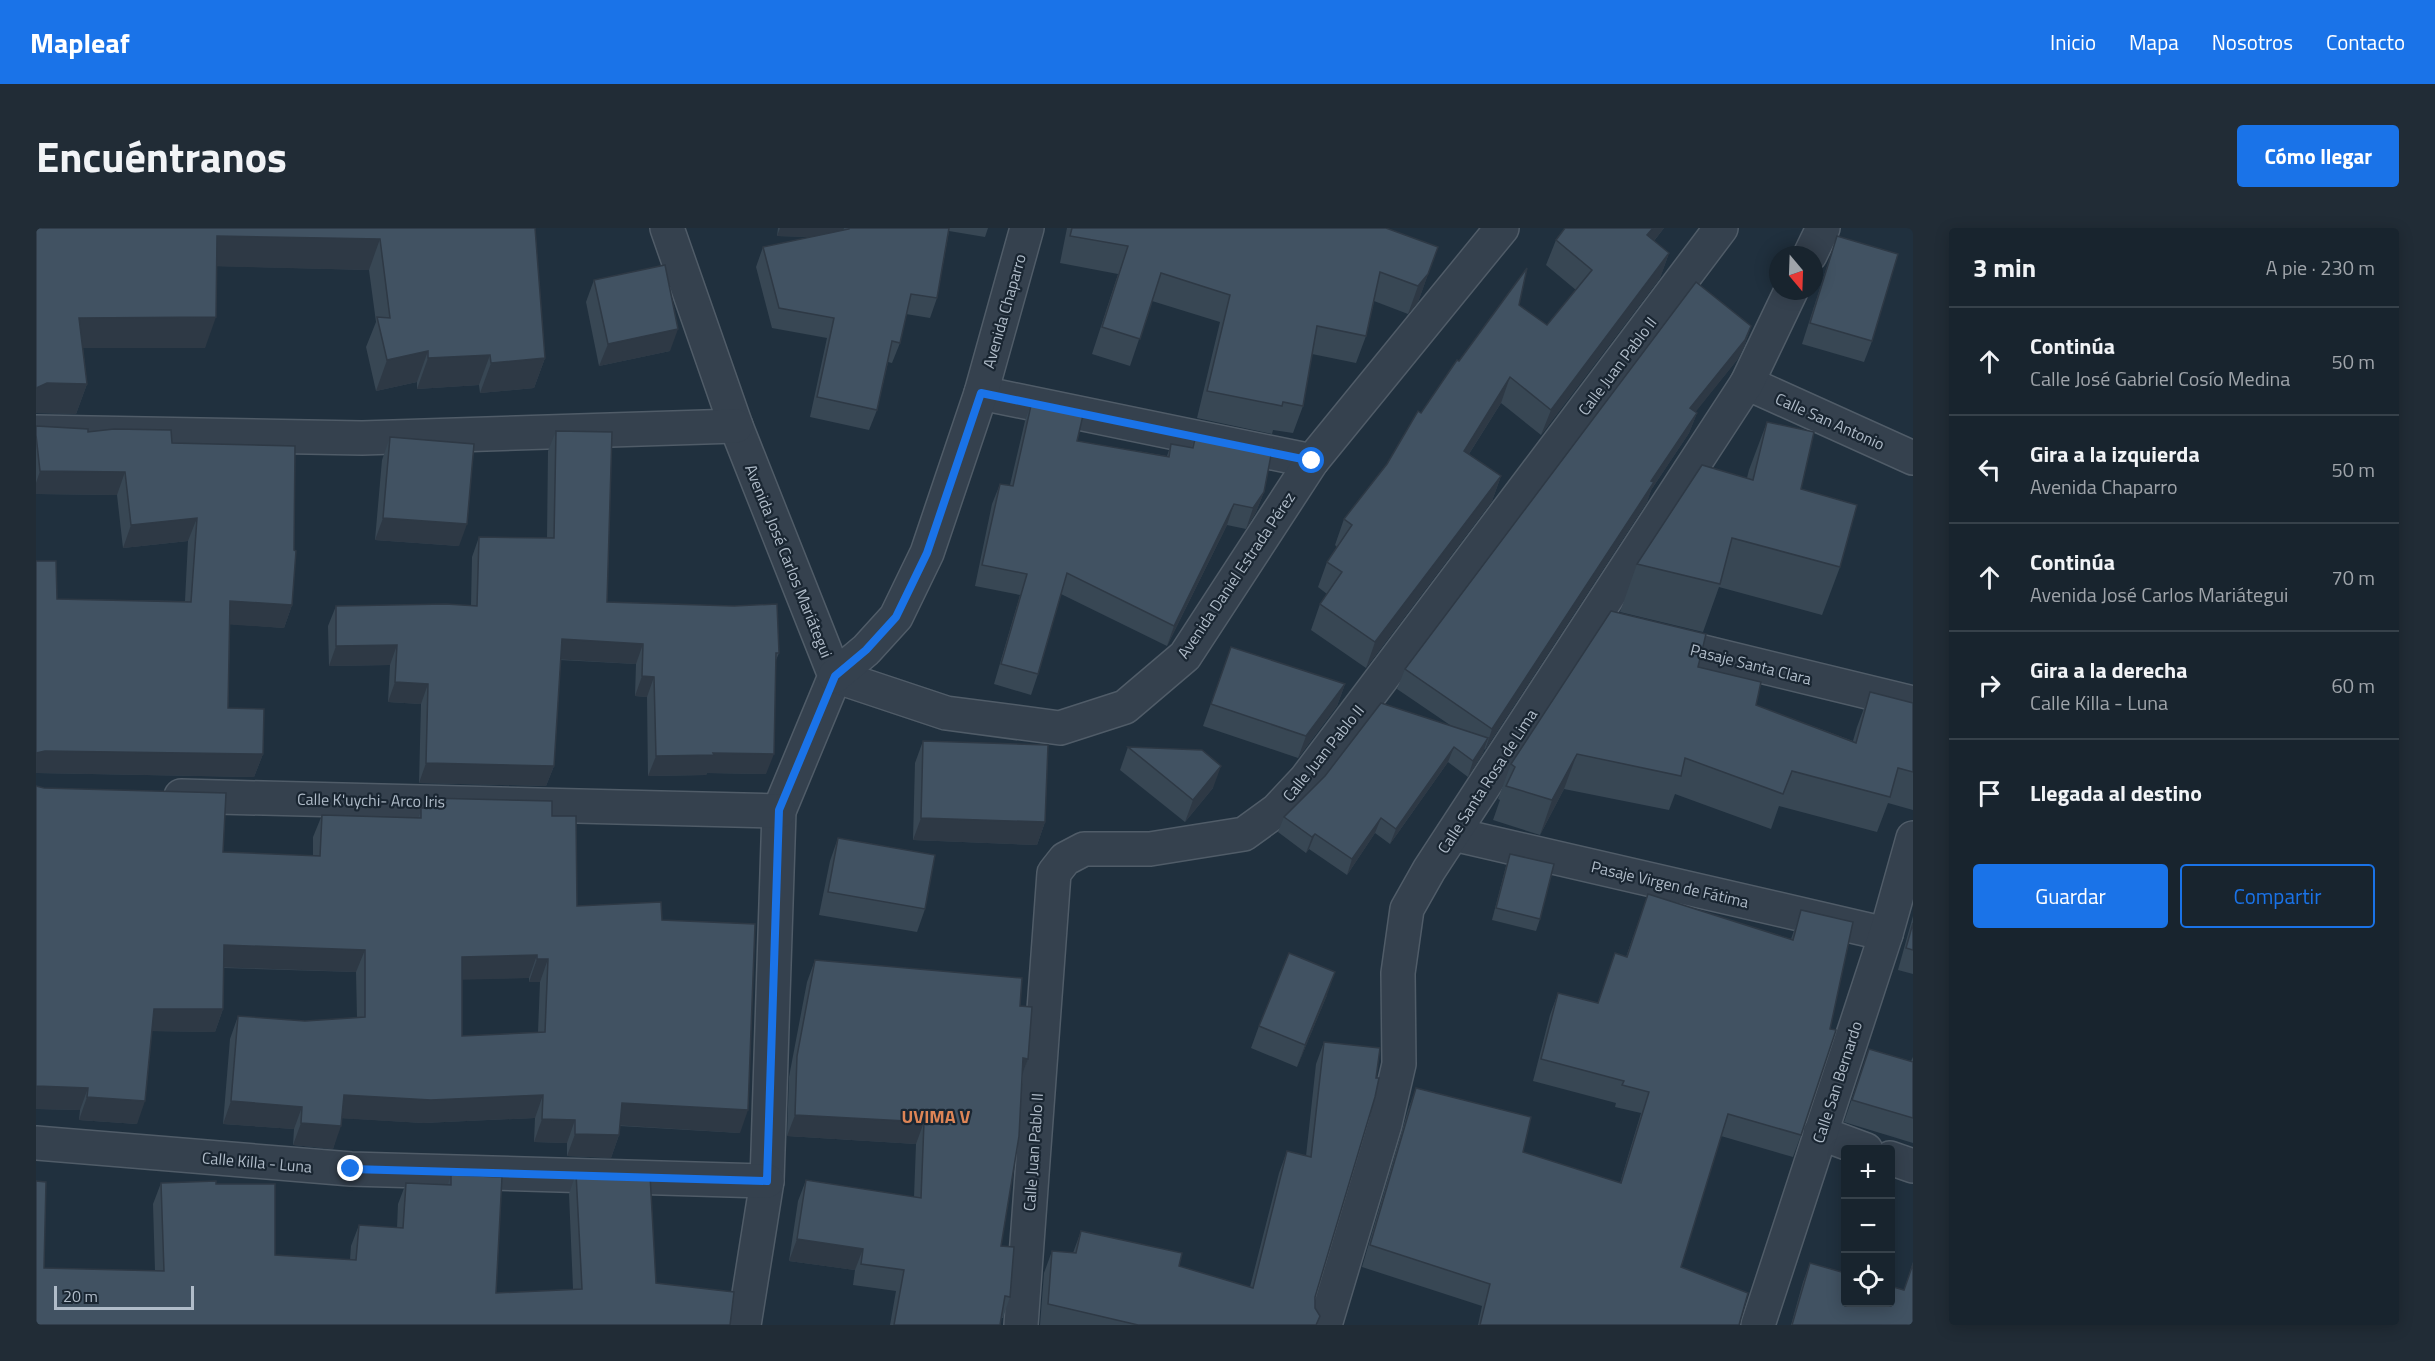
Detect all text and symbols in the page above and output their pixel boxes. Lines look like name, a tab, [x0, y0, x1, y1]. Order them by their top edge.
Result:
text: Mapleaf	[30, 21, 130, 64]
text: Inicio	[2050, 26, 2096, 58]
text: Mapa	[2129, 26, 2179, 58]
text: Nosotros	[2212, 26, 2293, 58]
text: Contacto	[2326, 26, 2405, 58]
text: Encuéntranos	[36, 124, 287, 188]
button: Cómo llegar	[2237, 125, 2399, 187]
north arrow	[1769, 246, 1823, 300]
text: 3 min	[1973, 248, 2036, 287]
street label: Avenida Chaparro	[976, 251, 1032, 371]
text: A pie · 230 m	[2266, 252, 2375, 283]
street label: Calle Juan Pablo II	[1572, 312, 1662, 420]
text: Continúa	[2030, 329, 2115, 363]
icon: ahead	[1973, 345, 2006, 378]
text: 50 m	[2331, 346, 2375, 377]
text: Calle José Gabriel Cosío Medina	[2030, 363, 2290, 394]
street label: Calle San Antonio	[1772, 386, 1888, 456]
text: Gira a la izquierda	[2030, 437, 2200, 471]
route start	[1298, 447, 1324, 473]
icon: left	[1973, 453, 2006, 486]
text: 50 m	[2331, 454, 2375, 485]
street label: Avenida José Carlos Mariátegui	[739, 461, 839, 661]
text: Avenida Chaparro	[2030, 471, 2178, 502]
street label: Avenida Daniel Estrada Pérez	[1171, 487, 1301, 663]
text: Continúa	[2030, 545, 2115, 579]
icon: ahead	[1973, 561, 2006, 594]
text: 70 m	[2331, 562, 2375, 593]
text: Avenida José Carlos Mariátegui	[2030, 579, 2289, 610]
street label: Pasaje Santa Clara	[1688, 637, 1814, 691]
text: Gira a la derecha	[2030, 653, 2187, 687]
icon: right	[1973, 669, 2006, 702]
text: 60 m	[2331, 670, 2375, 701]
text: Calle Killa - Luna	[2030, 687, 2168, 718]
street label: Calle Juan Pablo II	[1276, 699, 1370, 807]
street label: Calle Santa Rosa de Lima	[1431, 704, 1543, 858]
text: Llegada al destino	[2030, 776, 2202, 810]
icon: arrive	[1973, 777, 2006, 810]
street label: Calle K'uychi- Arco Iris	[297, 787, 445, 813]
street label: Pasaje Virgen de Fátima	[1589, 854, 1751, 914]
button: Guardar	[1973, 864, 2168, 928]
button: Compartir	[2180, 864, 2375, 928]
street label: Calle San Bernardo	[1806, 1018, 1868, 1146]
street label: Calle Juan Pablo II	[1017, 1092, 1049, 1212]
district label: UVIMA V	[902, 1103, 971, 1130]
street label: Calle Killa - Luna	[201, 1145, 313, 1179]
map controls	[1841, 1145, 1895, 1307]
button: +	[1841, 1145, 1895, 1199]
route end	[337, 1155, 363, 1181]
button: −	[1841, 1199, 1895, 1253]
button: locate	[1841, 1253, 1895, 1307]
scale bar	[54, 1283, 194, 1310]
text: 20 m	[63, 1284, 98, 1308]

